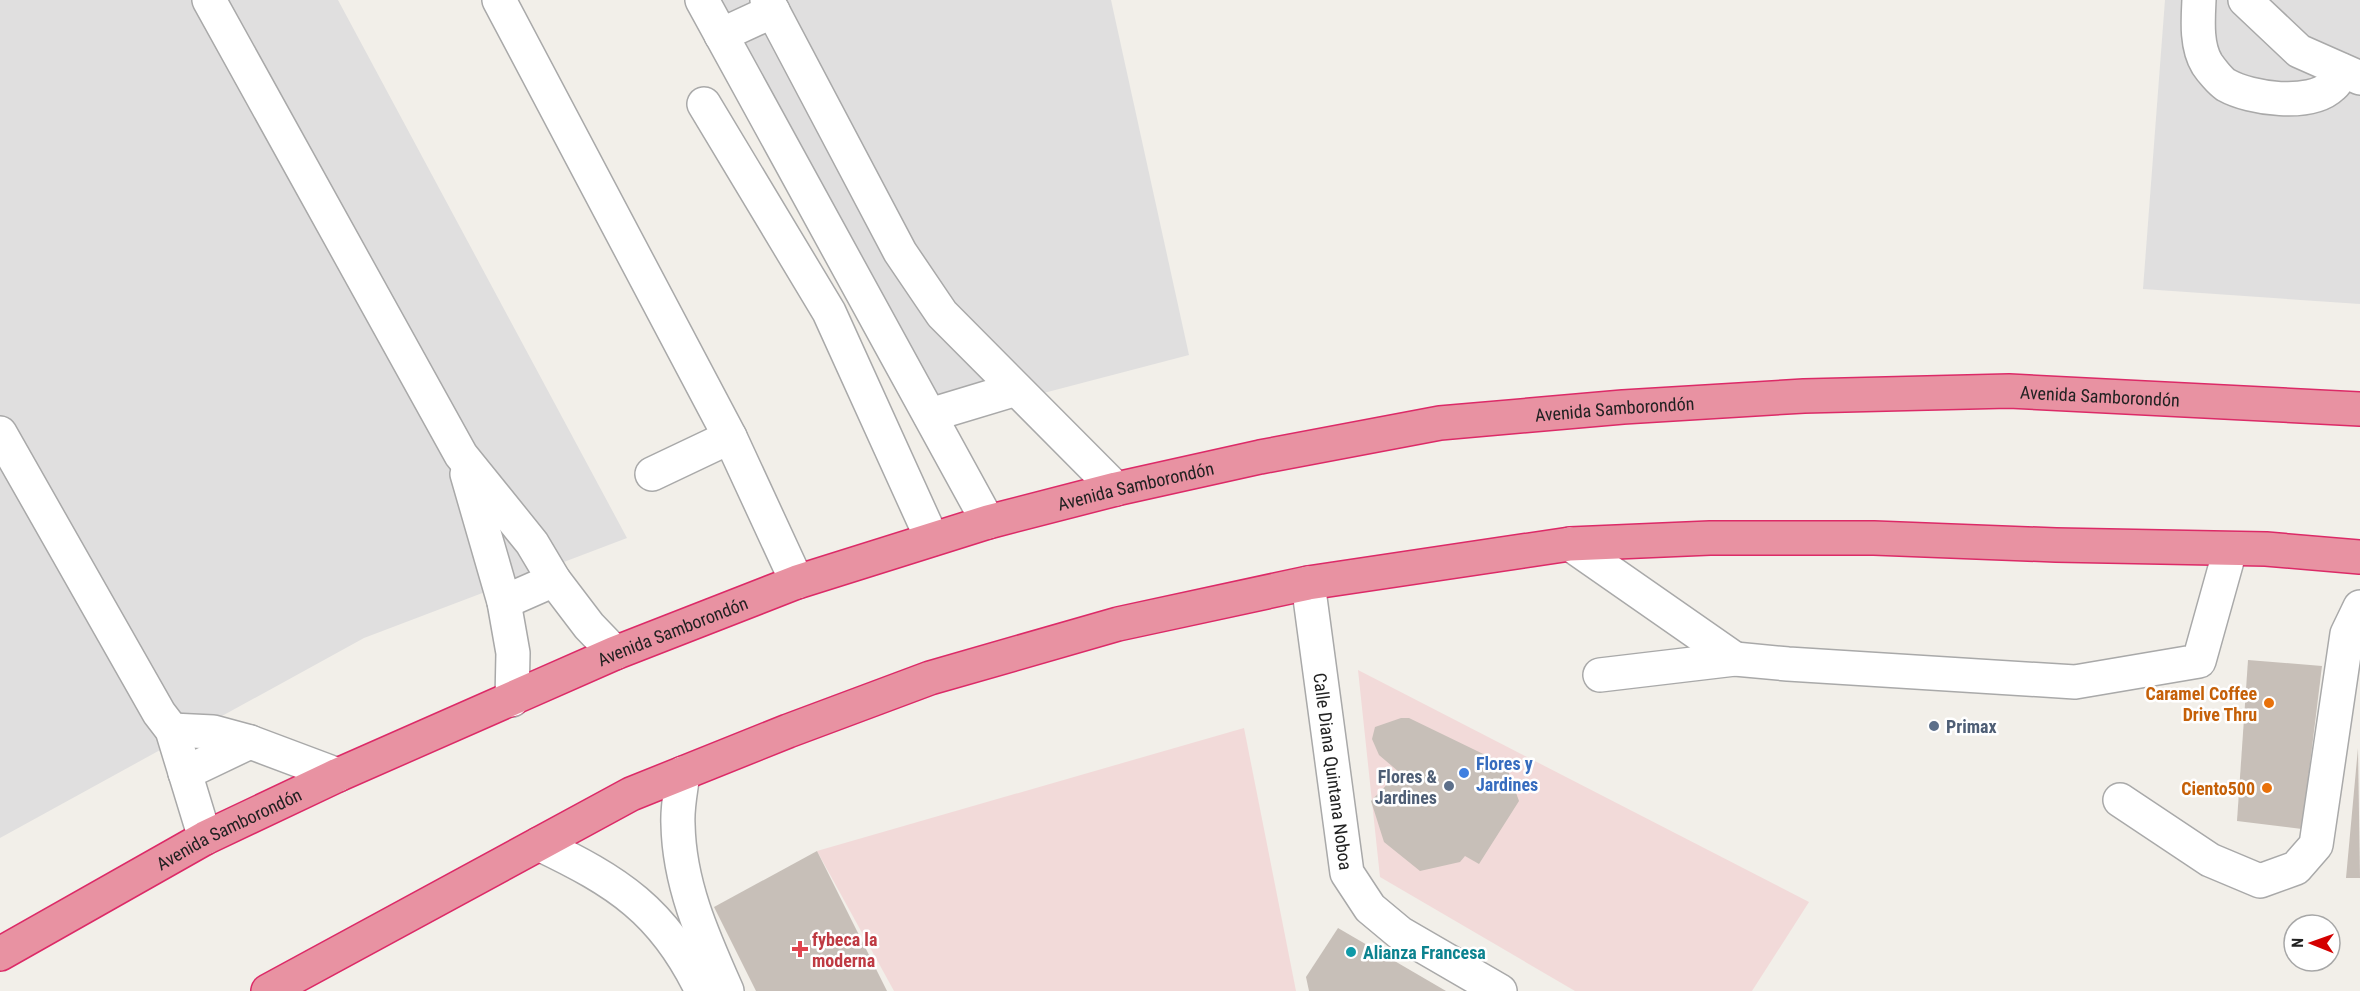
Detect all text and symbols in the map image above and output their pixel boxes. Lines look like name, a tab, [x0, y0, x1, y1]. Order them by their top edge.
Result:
street label: Avenida Samborondón	[2020, 381, 2180, 410]
street label: Avenida Samborondón	[1534, 392, 1695, 425]
street label: Avenida Samborondón	[1055, 457, 1216, 514]
street label: Avenida Samborondón	[594, 592, 751, 670]
street label: Calle Diana Quintana Noboa	[1310, 671, 1357, 871]
place label: Caramel Coffee Drive Thru	[2145, 683, 2257, 725]
marker: Caramel Coffee Drive Thru	[2262, 696, 2276, 710]
place label: Primax	[1946, 716, 1997, 737]
marker: Primax	[1927, 719, 1941, 733]
place label: Flores y Jardines	[1476, 753, 1538, 795]
place label: Flores & Jardines	[1375, 766, 1438, 808]
marker: Flores y Jardines	[1457, 766, 1471, 780]
place label: Ciento500	[2181, 778, 2255, 799]
marker: Flores & Jardines	[1442, 779, 1456, 793]
marker: Ciento500	[2260, 781, 2274, 795]
street label: Avenida Samborondón	[152, 783, 305, 874]
north arrow	[2282, 913, 2342, 973]
place label: fybeca la moderna	[812, 929, 877, 971]
text: N	[2288, 938, 2307, 948]
marker: fybeca la moderna	[793, 942, 807, 956]
place label: Alianza Francesa	[1363, 942, 1486, 963]
marker: Alianza Francesa	[1344, 945, 1358, 959]

